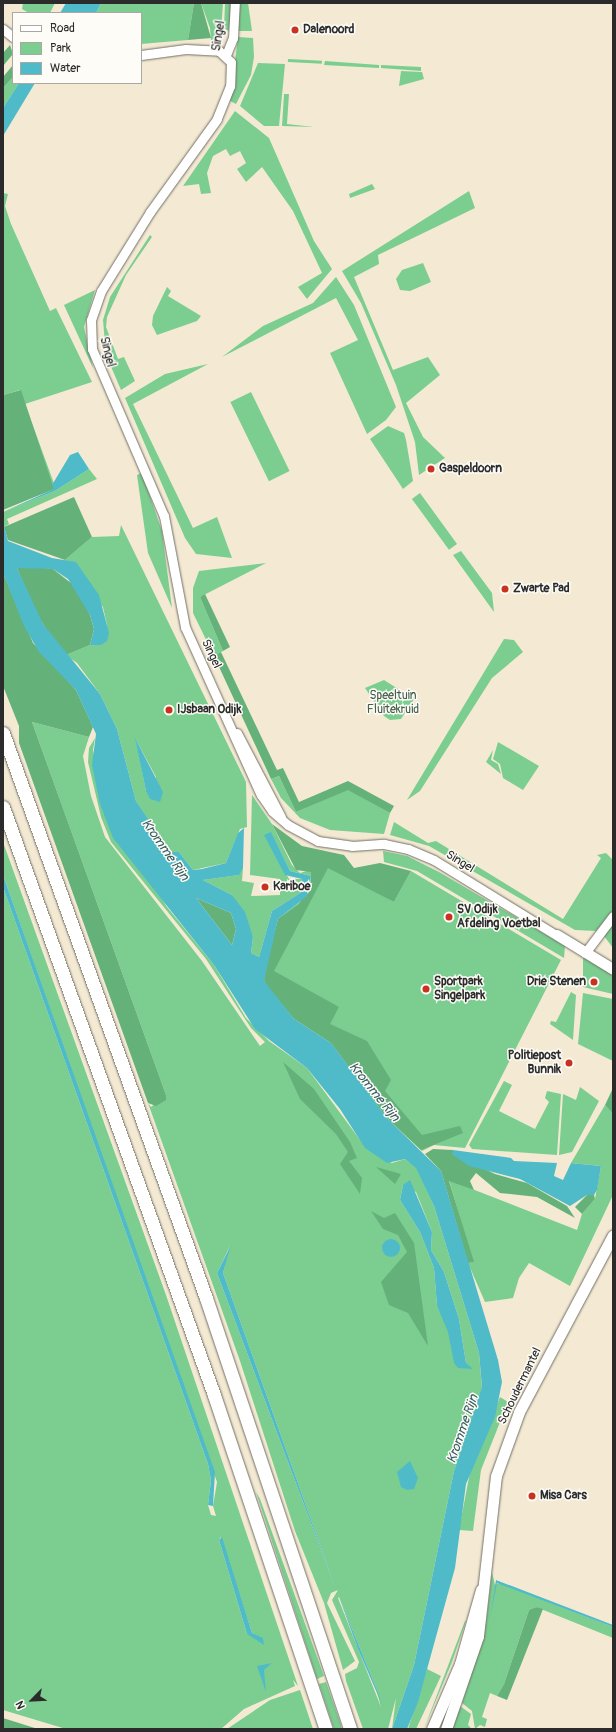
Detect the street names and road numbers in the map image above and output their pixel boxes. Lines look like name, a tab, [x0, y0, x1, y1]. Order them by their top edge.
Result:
street label: Singel	[209, 20, 229, 52]
street label: Singel	[96, 335, 118, 369]
street label: Singel	[198, 637, 224, 671]
street label: Singel	[443, 848, 477, 876]
street label: Schoudermantel	[495, 1345, 545, 1427]

